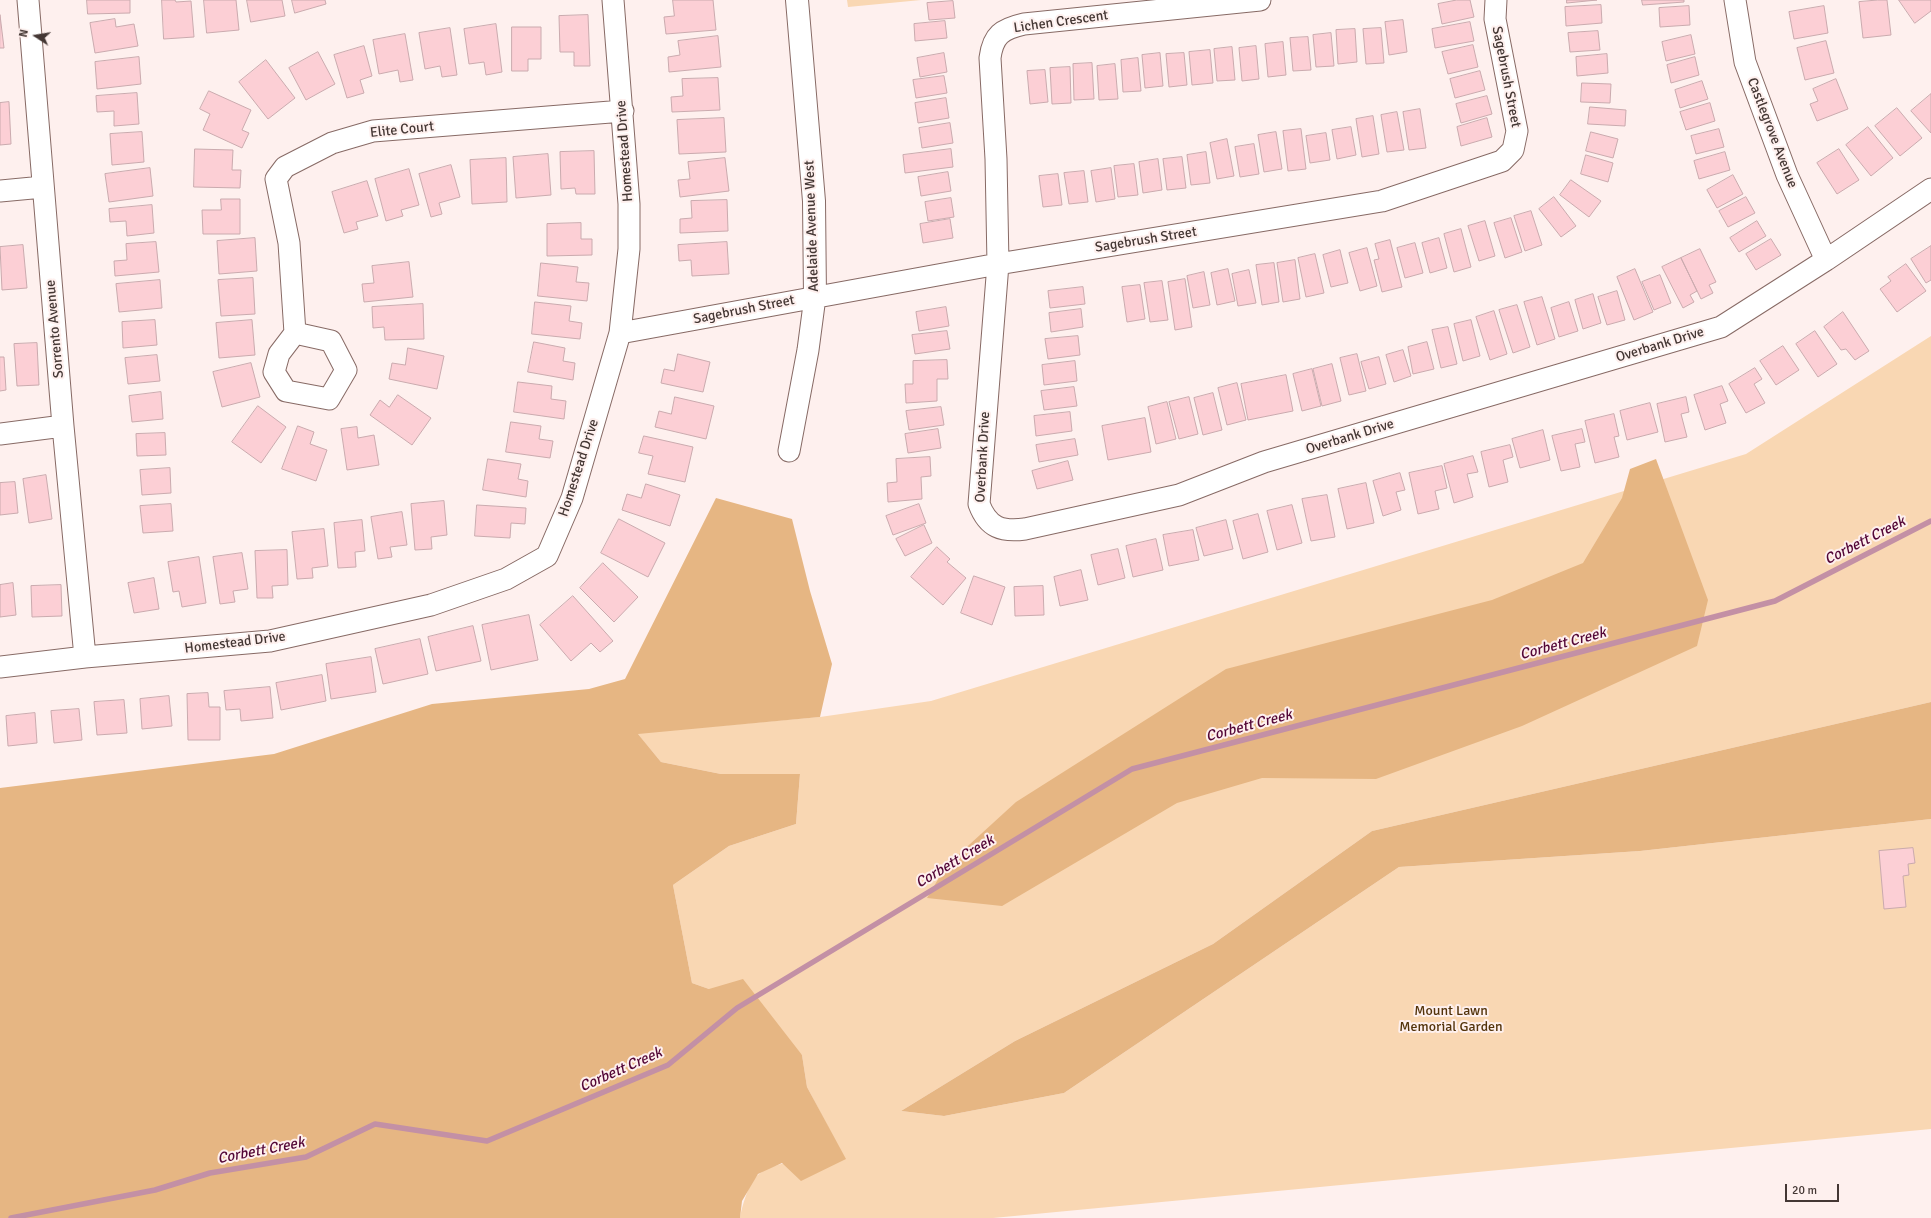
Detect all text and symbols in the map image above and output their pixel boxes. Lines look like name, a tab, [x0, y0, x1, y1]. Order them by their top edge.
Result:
street label: Lichen Crescent	[1013, 7, 1109, 37]
north arrow	[16, 16, 56, 56]
street label: Sagebrush Street	[1488, 25, 1524, 129]
text: N	[17, 28, 31, 38]
street label: Castlegrove Avenue	[1743, 75, 1801, 191]
street label: Homestead Drive	[613, 100, 637, 202]
street label: Elite Court	[369, 118, 435, 142]
street label: Adelaide Avenue West	[801, 160, 823, 292]
street label: Sagebrush Street	[1094, 224, 1198, 256]
street label: Sorrento Avenue	[42, 279, 68, 379]
street label: Sagebrush Street	[692, 292, 796, 328]
street label: Overbank Drive	[1614, 324, 1706, 366]
street label: Overbank Drive	[972, 411, 994, 503]
street label: Overbank Drive	[1304, 416, 1396, 458]
street label: Homestead Drive	[555, 417, 603, 519]
water label: Corbett Creek	[1822, 513, 1908, 569]
water label: Corbett Creek	[1518, 624, 1608, 664]
street label: Homestead Drive	[184, 628, 286, 658]
water label: Corbett Creek	[1204, 706, 1294, 746]
water label: Corbett Creek	[913, 832, 997, 892]
park label: Mount Lawn Memorial Garden	[1399, 1003, 1503, 1036]
water label: Corbett Creek	[577, 1044, 665, 1096]
water label: Corbett Creek	[216, 1134, 306, 1168]
scale bar	[1787, 1176, 1841, 1202]
text: 20 m	[1792, 1183, 1817, 1198]

